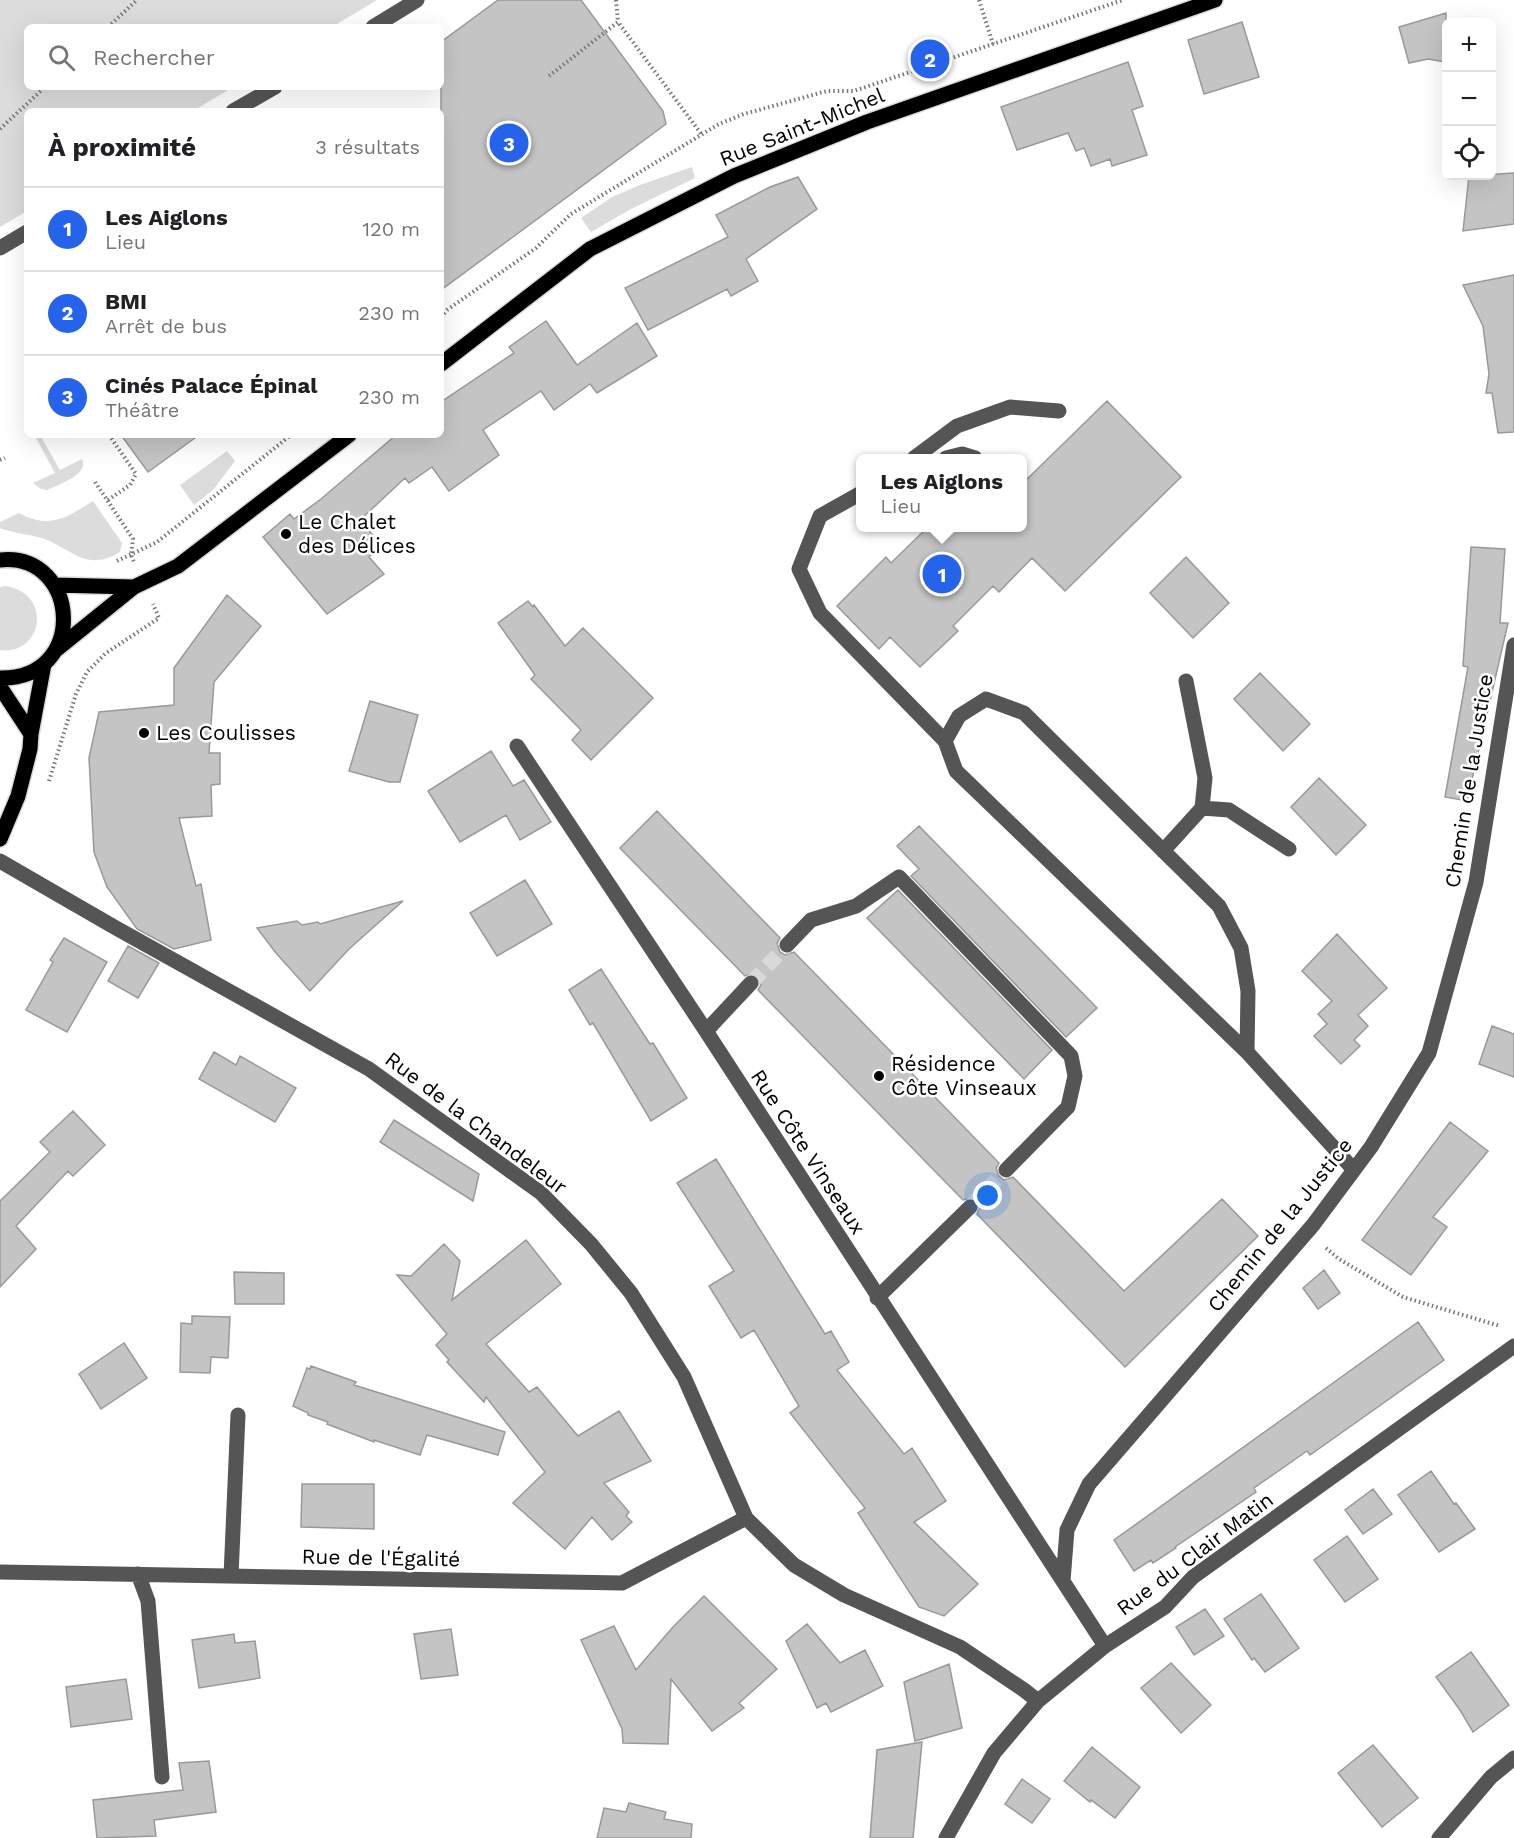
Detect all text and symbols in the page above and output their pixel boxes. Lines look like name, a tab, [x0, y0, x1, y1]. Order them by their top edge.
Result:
map controls	[1442, 18, 1496, 180]
button: +	[1442, 18, 1496, 72]
search box	[24, 24, 444, 90]
pin: 2	[910, 36, 950, 82]
icon: search	[45, 41, 78, 74]
text: Rechercher	[93, 45, 215, 70]
button: −	[1442, 72, 1496, 126]
street label: Rue Saint-Michel	[716, 82, 888, 171]
pin: 3	[490, 120, 528, 166]
button: locate	[1442, 126, 1496, 180]
text: À proximité	[48, 132, 196, 162]
text: 3 résultats	[315, 135, 420, 159]
text: Les Aiglons	[105, 205, 228, 230]
text: 1	[63, 217, 72, 241]
text: 120 m	[362, 217, 420, 241]
text: Lieu	[105, 230, 146, 254]
text: BMI	[105, 289, 147, 314]
text: 2	[62, 301, 73, 325]
text: 230 m	[358, 301, 420, 325]
text: Arrêt de bus	[105, 314, 227, 338]
text: Cinés Palace Épinal	[105, 373, 317, 398]
text: 3	[62, 385, 73, 409]
text: 230 m	[358, 385, 420, 409]
text: Théâtre	[105, 398, 179, 422]
popup	[856, 454, 1027, 532]
text: Les Aiglons	[880, 469, 1003, 494]
text: Lieu	[880, 494, 921, 518]
place label: Le Chalet des Délices	[298, 509, 416, 558]
marker: Le Chalet des Délices	[279, 527, 293, 541]
pin: 1	[922, 552, 962, 596]
street label: Chemin de la Justice	[1439, 672, 1498, 890]
place label: Les Coulisses	[156, 720, 296, 745]
marker: Les Coulisses	[137, 726, 151, 740]
street label: Rue de la Chandeleur	[381, 1046, 572, 1199]
place label: Résidence Côte Vinseaux	[891, 1051, 1037, 1100]
street label: Rue Côte Vinseaux	[746, 1065, 871, 1239]
marker: Résidence Côte Vinseaux	[872, 1069, 886, 1083]
street label: Chemin de la Justice	[1202, 1133, 1357, 1317]
your location	[973, 1181, 1002, 1210]
street label: Rue du Clair Matin	[1112, 1487, 1278, 1621]
street label: Rue de l'Égalité	[301, 1544, 461, 1571]

